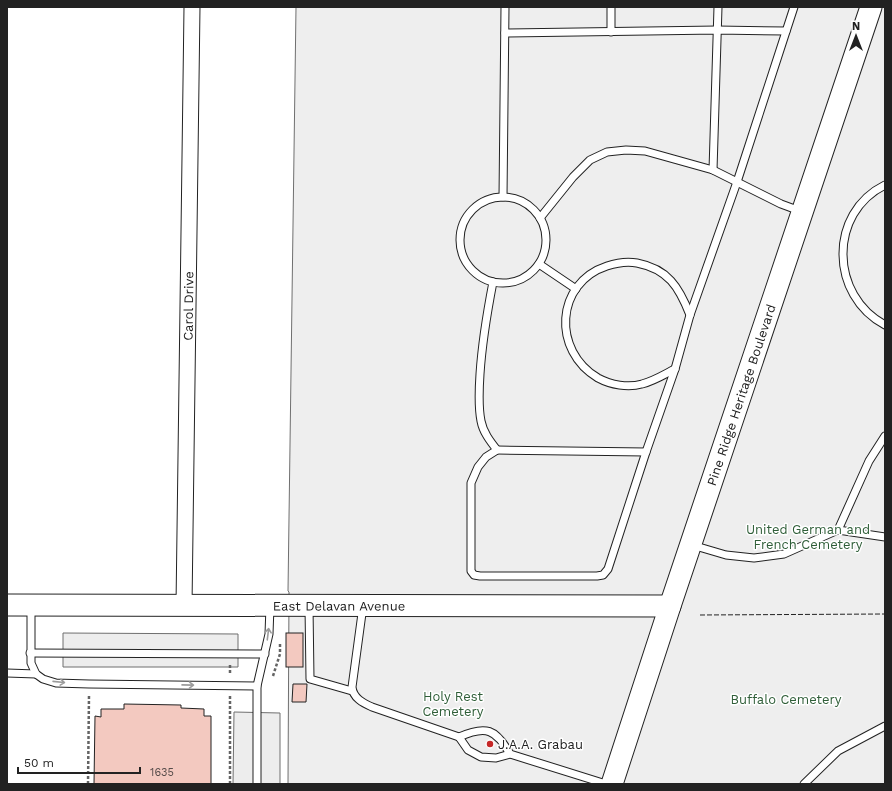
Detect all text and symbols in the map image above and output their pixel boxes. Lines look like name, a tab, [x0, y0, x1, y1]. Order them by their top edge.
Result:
north arrow	[836, 16, 876, 56]
text: N	[852, 20, 860, 33]
street label: Carol Drive	[180, 271, 196, 341]
street label: Pine Ridge Heritage Boulevard	[703, 302, 778, 488]
park label: United German and French Cemetery	[746, 522, 870, 552]
street label: East Delavan Avenue	[273, 598, 405, 613]
one-way arrow	[265, 628, 272, 641]
one-way arrow	[52, 678, 65, 686]
one-way arrow	[181, 681, 194, 689]
park label: Holy Rest Cemetery	[422, 689, 484, 719]
park label: Buffalo Cemetery	[731, 692, 842, 707]
place label: J.A.A. Grabau	[498, 737, 583, 752]
marker: J.A.A. Grabau	[485, 739, 495, 749]
scale bar	[18, 749, 140, 775]
text: 50 m	[24, 756, 54, 770]
house number: 1635	[150, 766, 174, 779]

